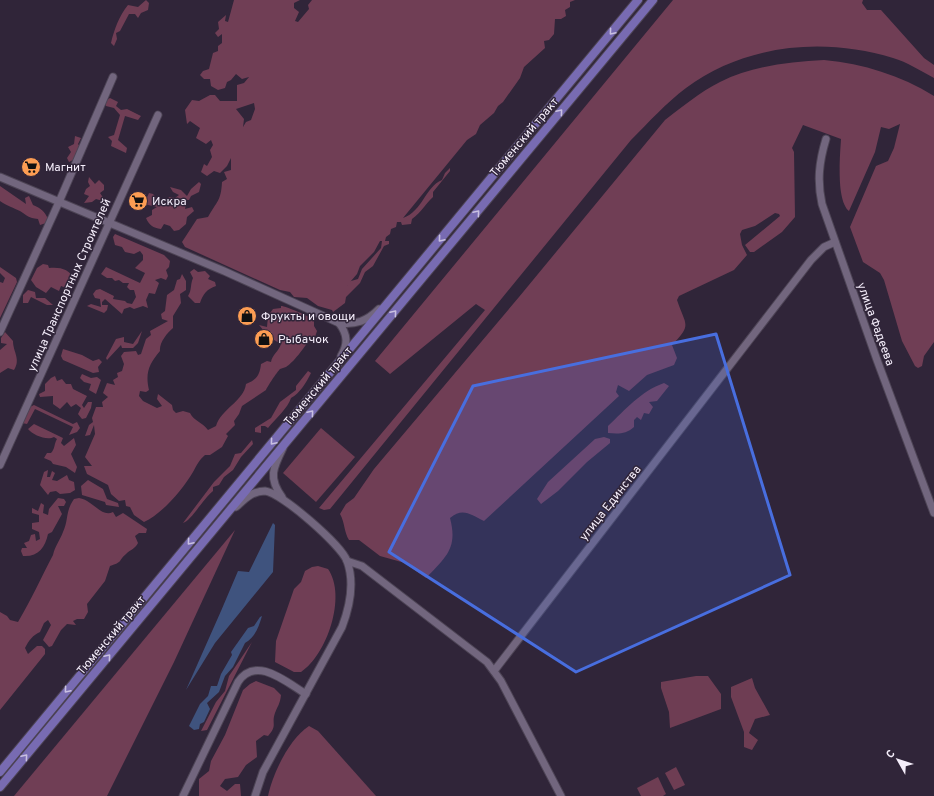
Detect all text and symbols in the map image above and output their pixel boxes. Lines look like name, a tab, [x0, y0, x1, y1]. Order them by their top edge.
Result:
one-way arrow	[609, 28, 616, 35]
street label: Тюменский тракт	[487, 94, 563, 181]
one-way arrow	[556, 110, 563, 117]
supermarket icon: Магнит	[20, 156, 42, 178]
place label: Магнит	[45, 160, 86, 176]
supermarket icon: Искра	[127, 190, 149, 212]
place label: Искра	[152, 194, 187, 210]
street label: улица Транспортных Строителей	[24, 196, 115, 374]
one-way arrow	[473, 210, 480, 217]
one-way arrow	[438, 235, 445, 242]
street label: улица Фадеева	[853, 281, 898, 368]
shop icon: Фрукты и овощи	[236, 305, 258, 327]
place label: Фрукты и овощи	[261, 309, 355, 325]
one-way arrow	[390, 310, 397, 317]
shop icon: Рыбачок	[253, 328, 275, 350]
place label: Рыбачок	[278, 332, 329, 348]
street label: Тюменский тракт	[281, 343, 357, 430]
one-way arrow	[307, 410, 314, 417]
one-way arrow	[271, 437, 278, 444]
street label: улица Единства	[576, 463, 645, 545]
one-way arrow	[188, 537, 195, 544]
street label: Тюменский тракт	[74, 592, 150, 679]
one-way arrow	[104, 655, 111, 662]
one-way arrow	[65, 686, 72, 693]
north arrow	[878, 740, 918, 780]
text: С	[883, 747, 899, 761]
one-way arrow	[20, 755, 27, 762]

